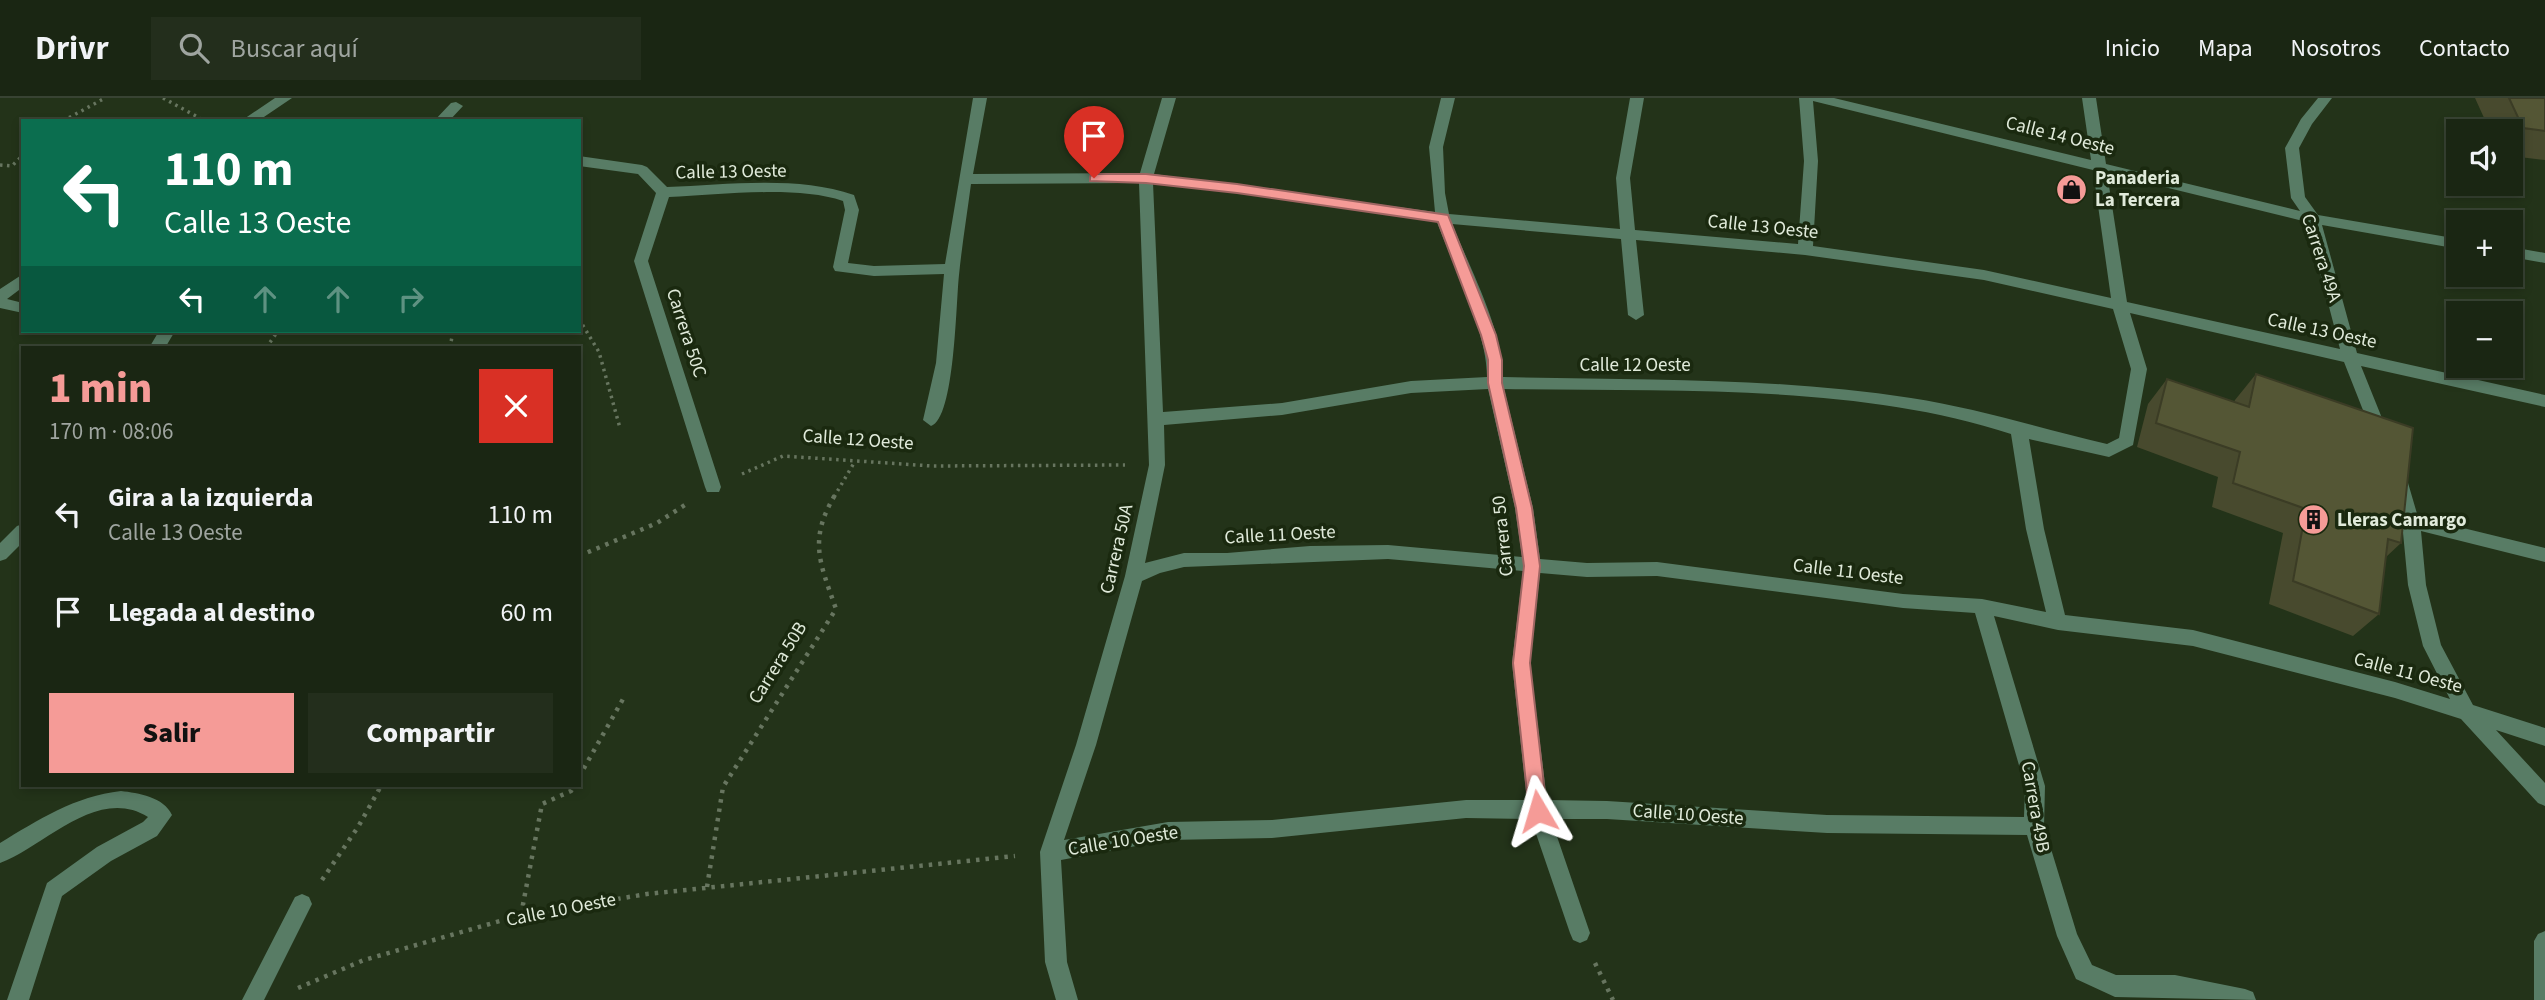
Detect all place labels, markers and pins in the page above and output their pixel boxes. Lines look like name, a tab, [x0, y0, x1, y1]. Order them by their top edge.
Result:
pin	[1064, 106, 1124, 178]
place label: Panaderia La Tercera	[2095, 165, 2180, 214]
shop icon: Panaderia La Tercera	[2055, 172, 2089, 206]
building icon: Lleras Camargo	[2297, 503, 2331, 537]
place label: Lleras Camargo	[2337, 507, 2466, 534]

